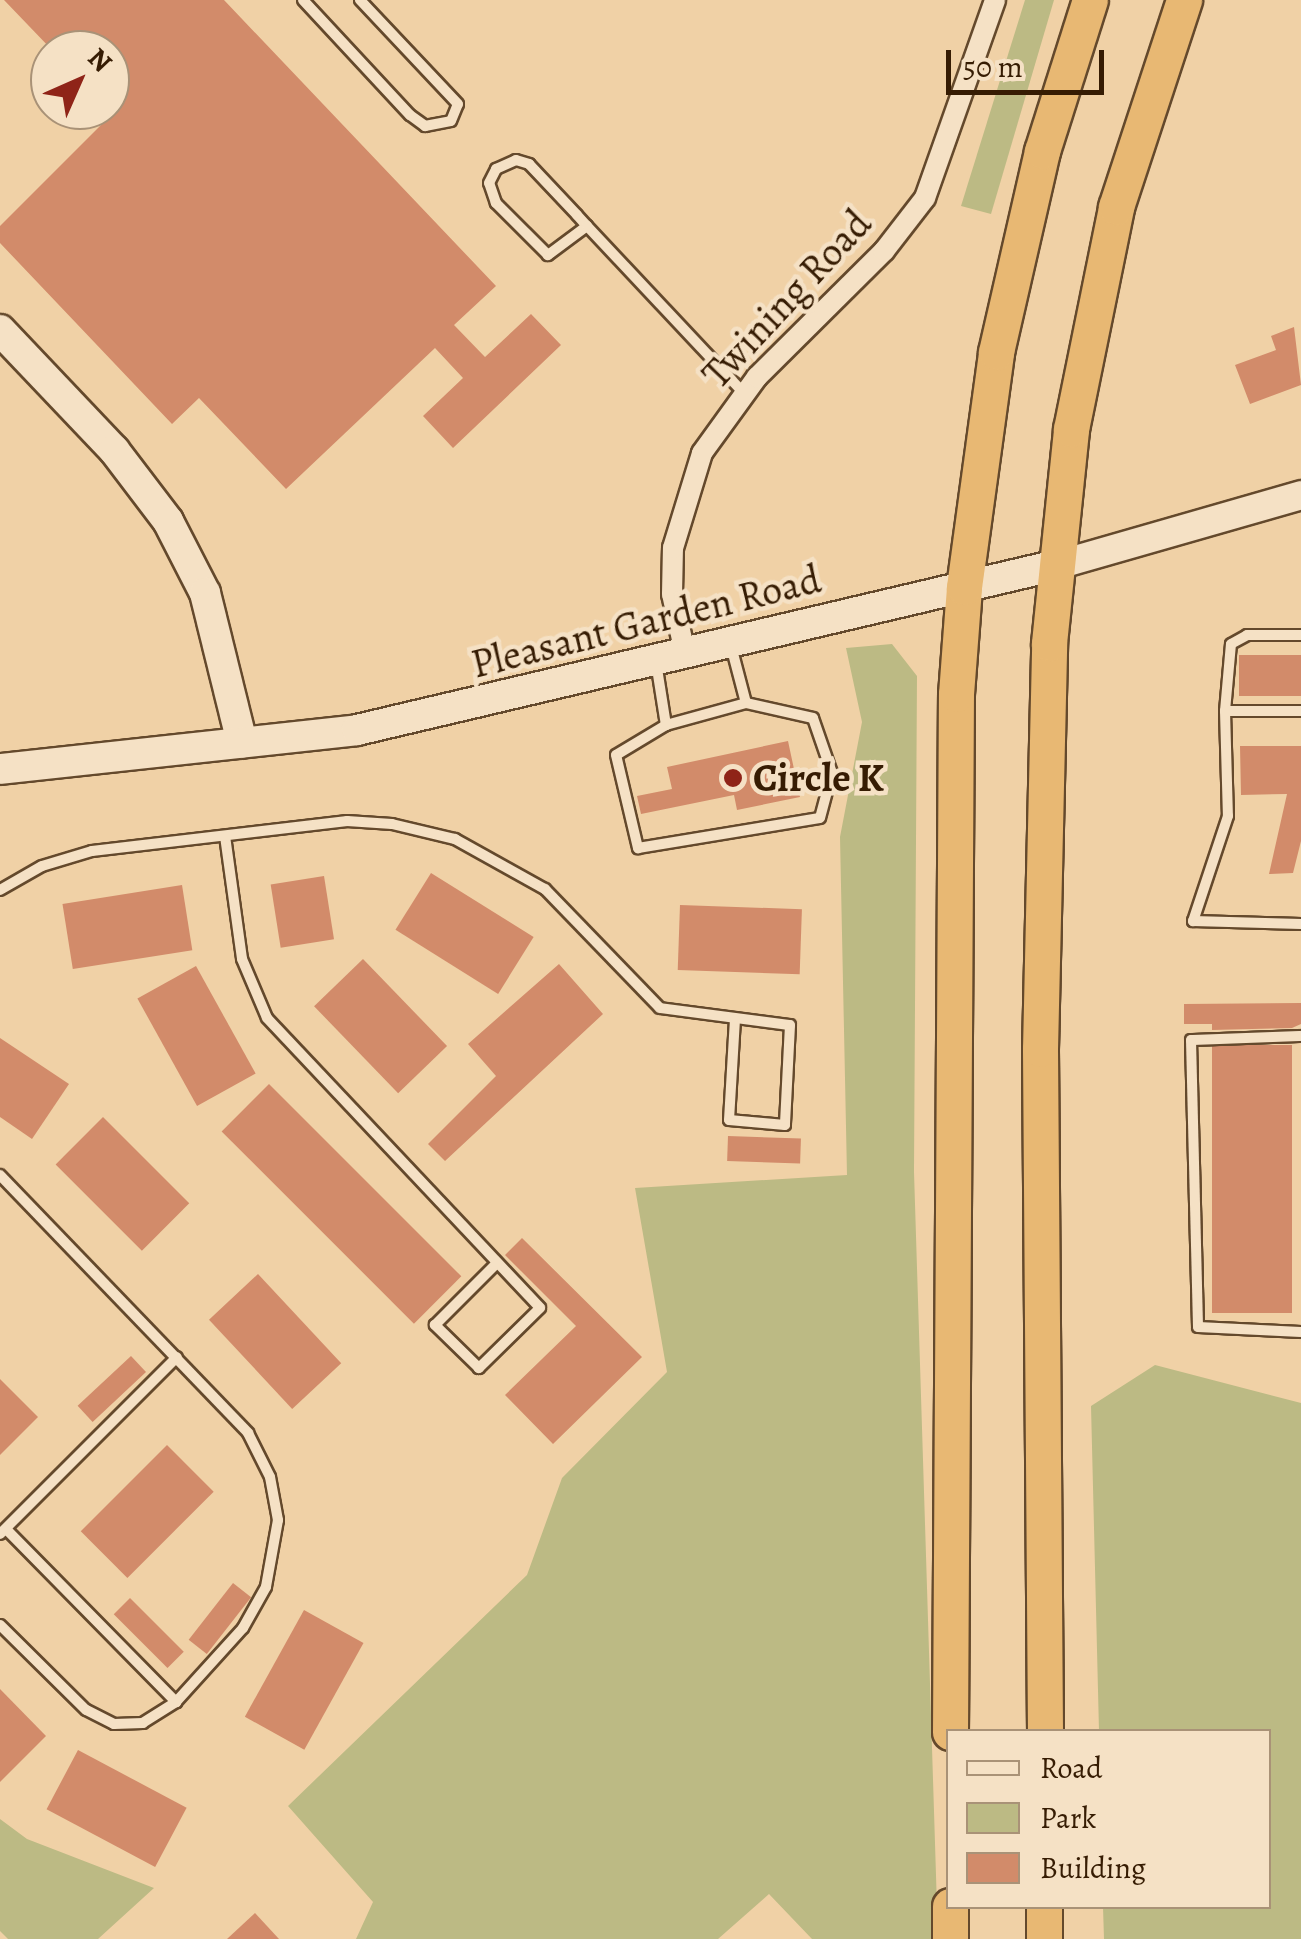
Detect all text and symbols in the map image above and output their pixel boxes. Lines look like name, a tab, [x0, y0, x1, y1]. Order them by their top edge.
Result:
north arrow	[30, 30, 130, 130]
scale bar	[951, 30, 1108, 92]
text: N	[79, 40, 120, 81]
text: 50 m	[963, 47, 1023, 87]
street label: Twining Road	[692, 200, 882, 398]
street label: Pleasant Garden Road	[466, 555, 826, 689]
place label: Circle K	[753, 754, 884, 802]
marker: Circle K	[722, 767, 744, 789]
legend	[946, 1729, 1271, 1909]
text: Road	[1040, 1748, 1102, 1788]
text: Park	[1040, 1798, 1096, 1838]
text: Building	[1040, 1848, 1146, 1888]

